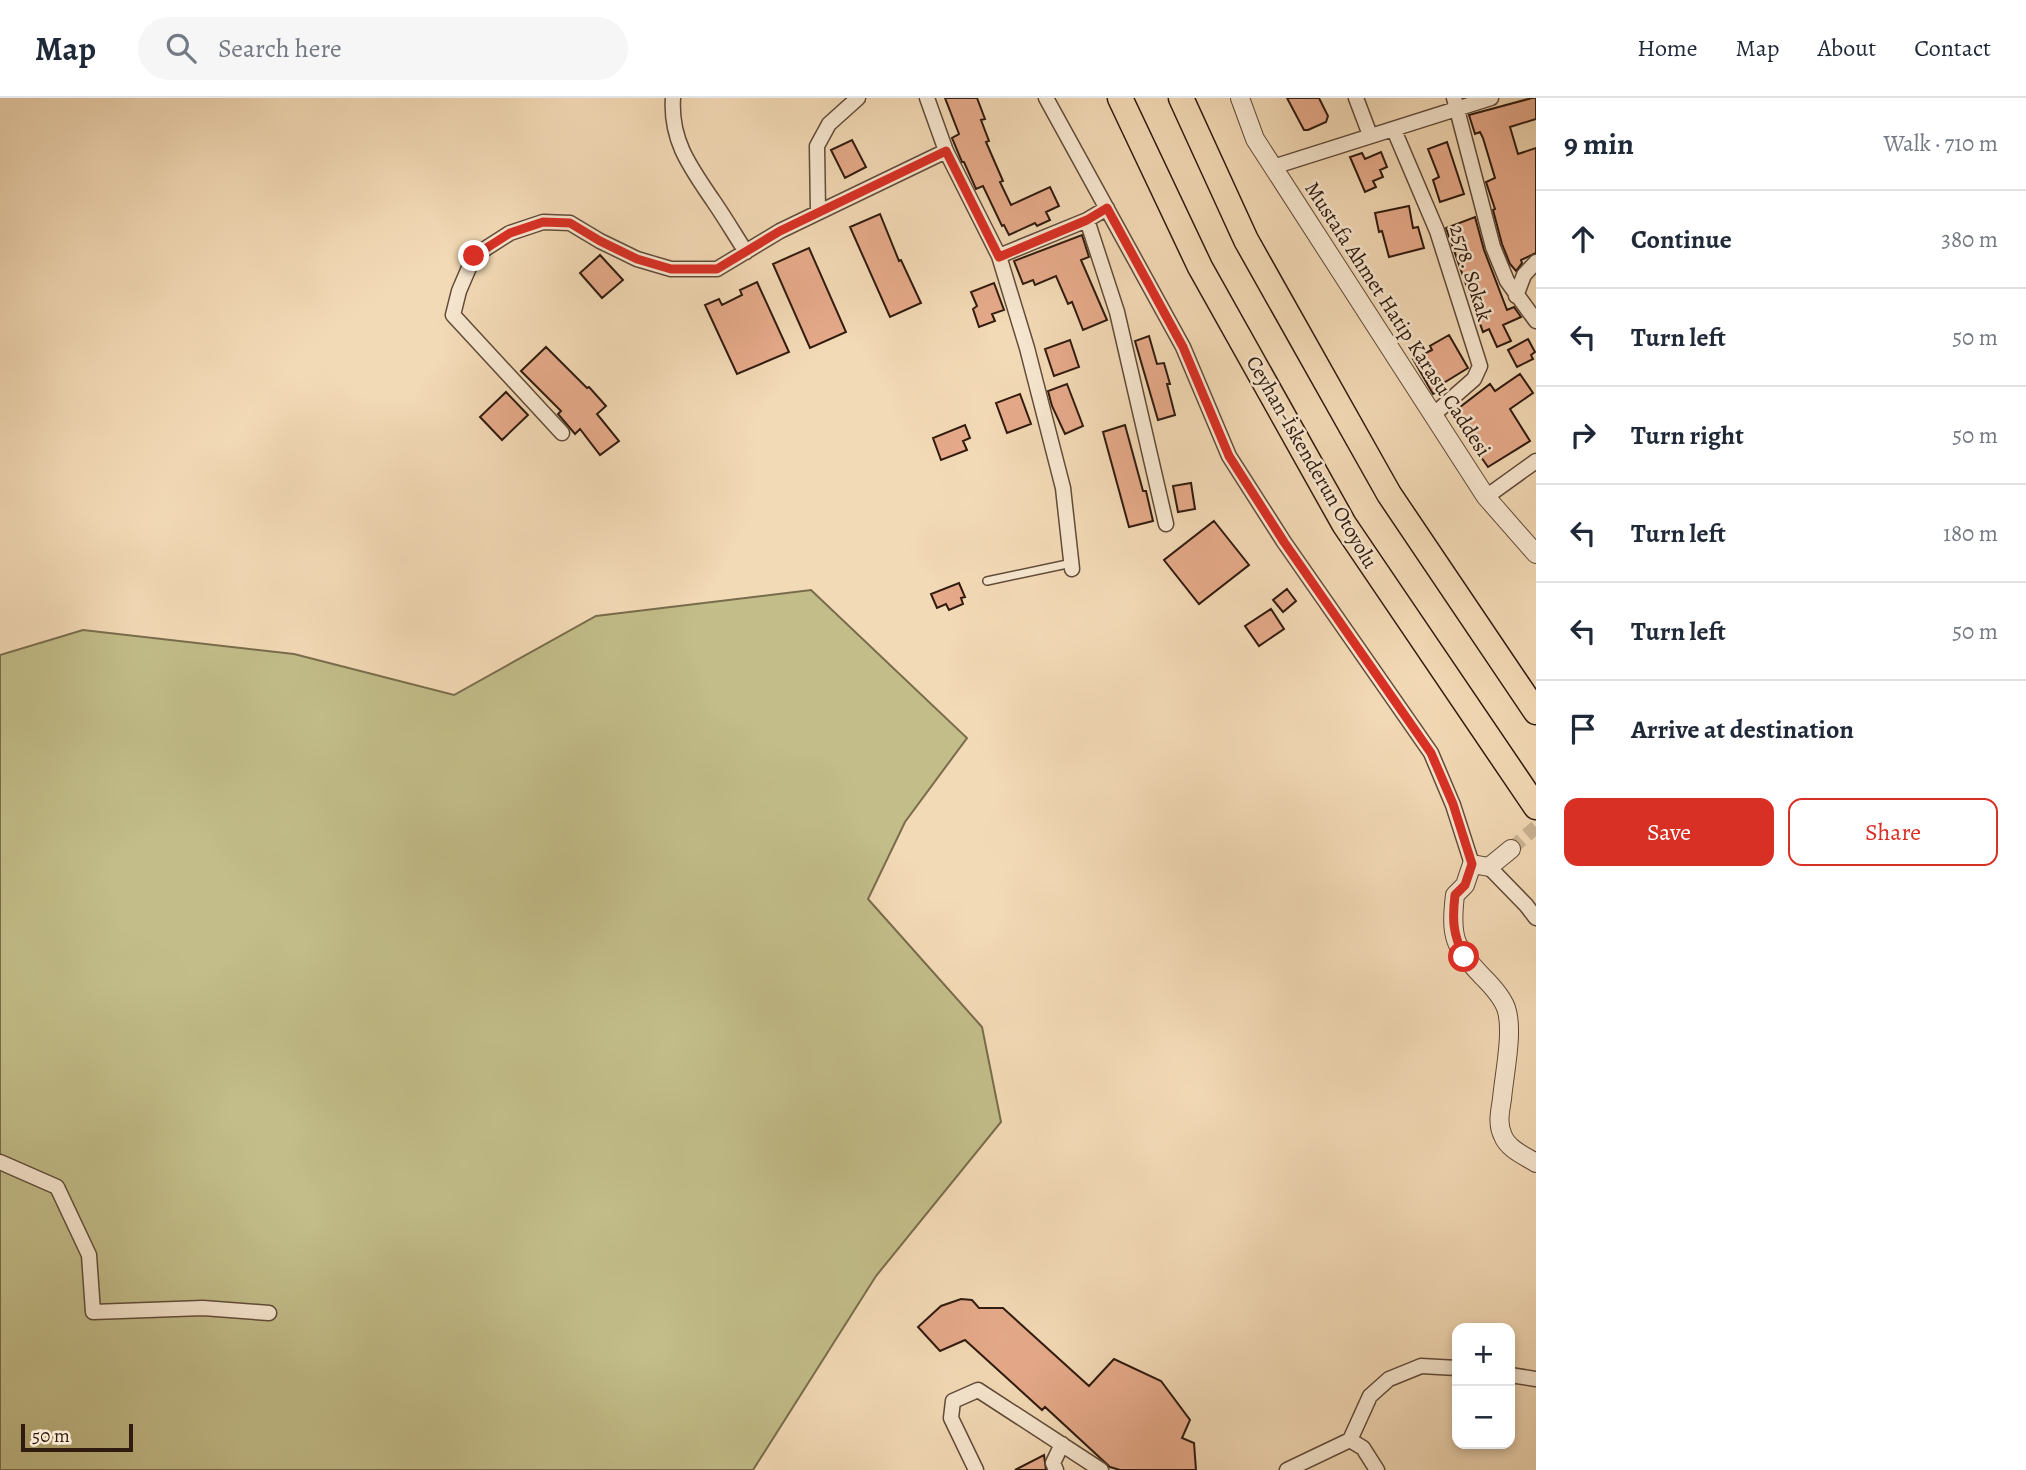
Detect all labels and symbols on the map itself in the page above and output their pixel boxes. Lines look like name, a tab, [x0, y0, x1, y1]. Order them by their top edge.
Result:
street label: Mustafa Ahmet Hatip Karasu Caddesi	[1298, 176, 1498, 462]
street label: 2578. Sokak	[1443, 221, 1499, 325]
route end	[458, 240, 489, 271]
street label: Ceyhan-İskenderun Otoyolu	[1240, 351, 1385, 574]
route start	[1448, 941, 1479, 972]
scale bar	[21, 1421, 133, 1453]

